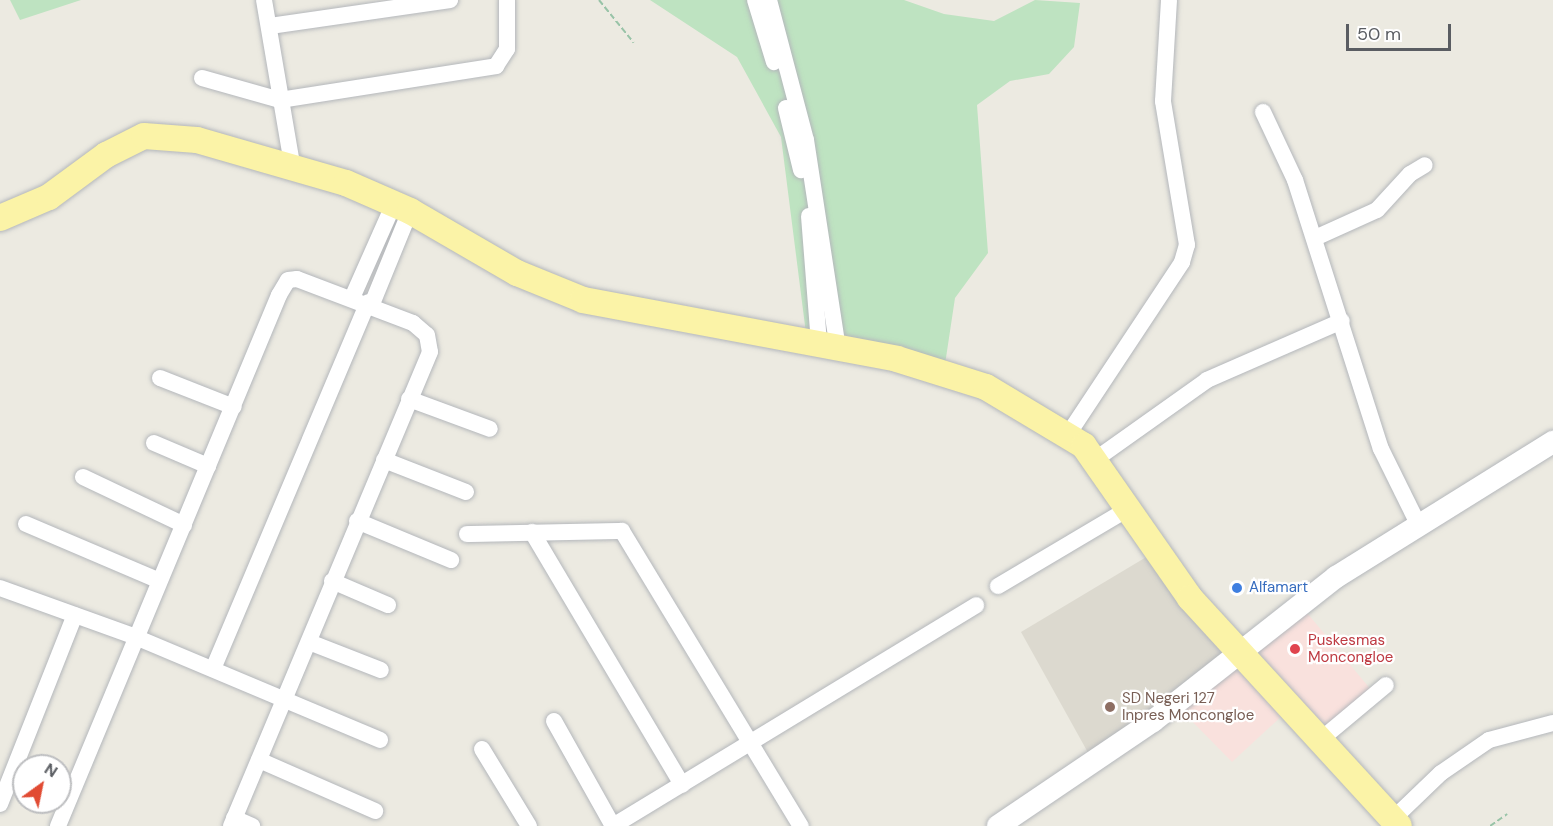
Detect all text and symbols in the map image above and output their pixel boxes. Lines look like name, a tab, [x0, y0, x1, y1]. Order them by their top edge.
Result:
scale bar	[1349, 12, 1454, 50]
text: 50 m	[1357, 22, 1401, 46]
place label: Alfamart	[1249, 579, 1308, 597]
marker: Alfamart	[1230, 581, 1244, 595]
place label: Puskesmas Moncongloe	[1308, 631, 1393, 666]
marker: Puskesmas Moncongloe	[1286, 640, 1304, 658]
place label: SD Negeri 127 Inpres Moncongloe	[1122, 689, 1254, 724]
marker: SD Negeri 127 Inpres Moncongloe	[1103, 700, 1117, 714]
north arrow	[12, 754, 72, 814]
text: N	[40, 758, 62, 782]

